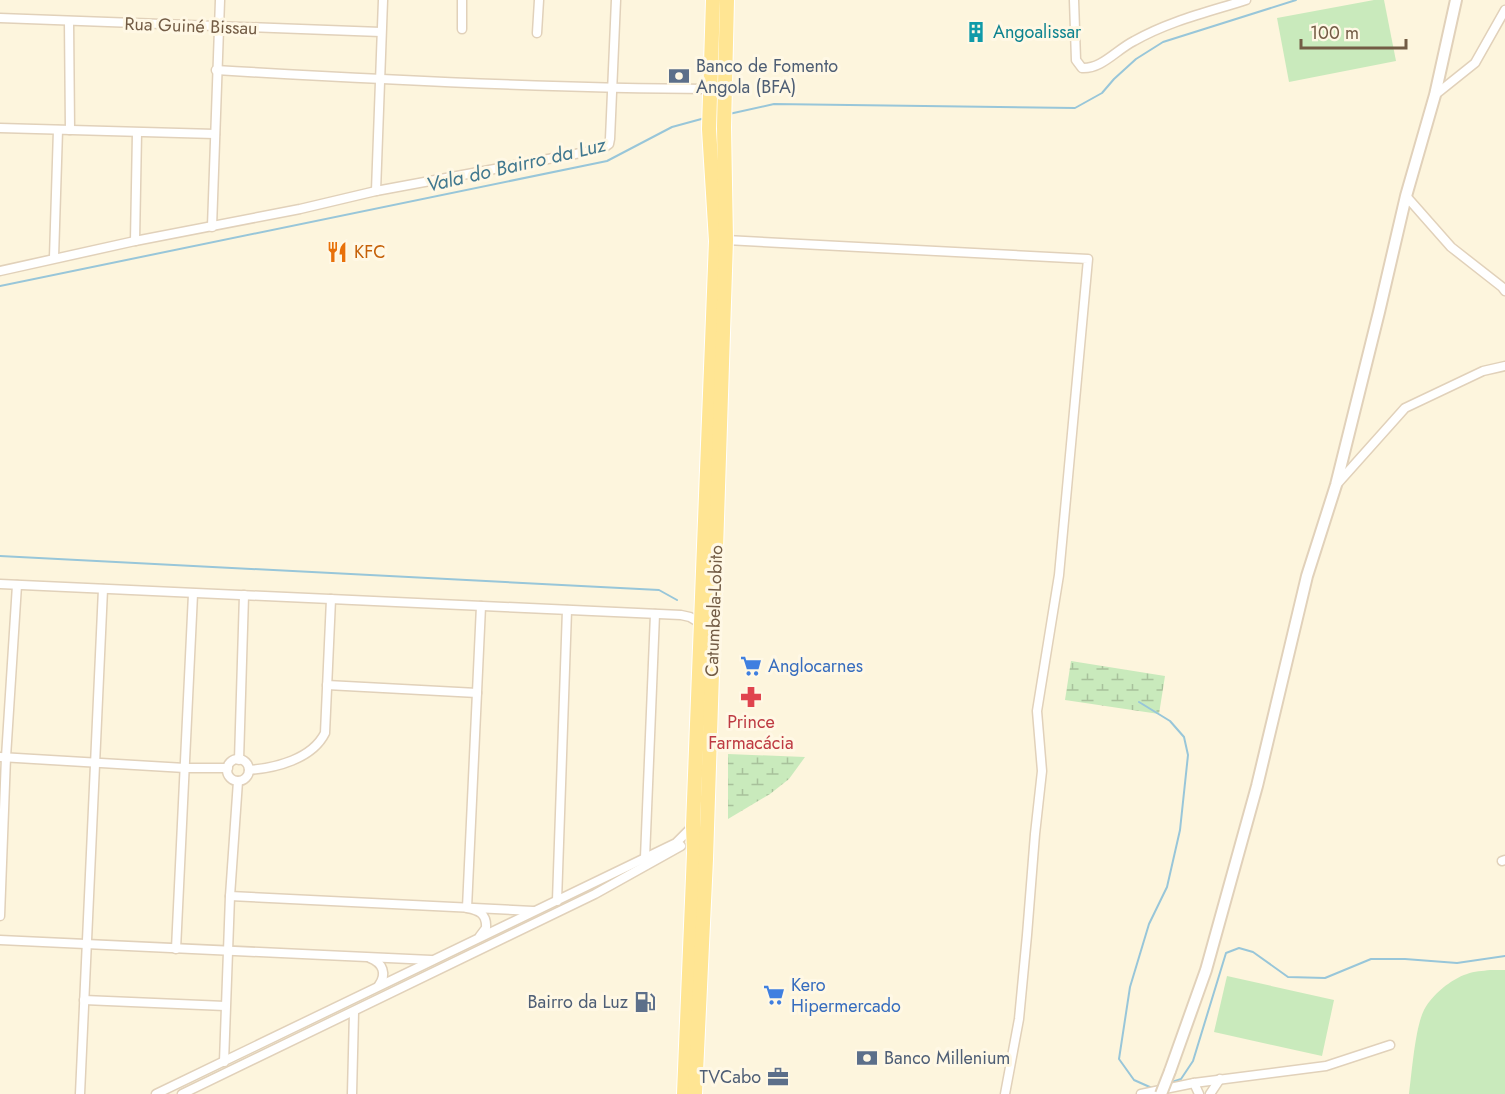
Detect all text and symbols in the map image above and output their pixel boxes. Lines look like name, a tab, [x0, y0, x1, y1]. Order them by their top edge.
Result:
street label: Rua Guiné Bissau	[124, 11, 258, 41]
scale bar	[1301, 12, 1406, 50]
place label: Angoalissar	[993, 19, 1082, 45]
building icon: Angoalissar	[964, 20, 988, 44]
text: 100 m	[1310, 20, 1359, 46]
place label: Banco de Fomento Angola (BFA)	[696, 53, 838, 100]
bank icon: Banco de Fomento Angola (BFA)	[667, 64, 691, 88]
water label: Vala do Bairro da Luz	[423, 130, 610, 200]
place label: KFC	[354, 239, 386, 265]
restaurant icon: KFC	[325, 240, 349, 264]
street label: Catumbela-Lobito	[699, 544, 729, 677]
place label: Anglocarnes	[768, 653, 863, 679]
supermarket icon: Anglocarnes	[739, 654, 763, 678]
pharmacy icon: Prince Farmacácia	[739, 685, 763, 709]
place label: Prince Farmacácia	[708, 709, 794, 756]
place label: Kero Hipermercado	[791, 972, 901, 1019]
supermarket icon: Kero Hipermercado	[762, 983, 786, 1007]
place label: Bairro da Luz	[528, 989, 629, 1015]
fuel station icon: Bairro da Luz	[633, 990, 657, 1014]
place label: Banco Millenium	[884, 1045, 1010, 1071]
bank icon: Banco Millenium	[855, 1046, 879, 1070]
place label: TVCabo	[699, 1064, 761, 1090]
office icon: TVCabo	[766, 1065, 790, 1089]

